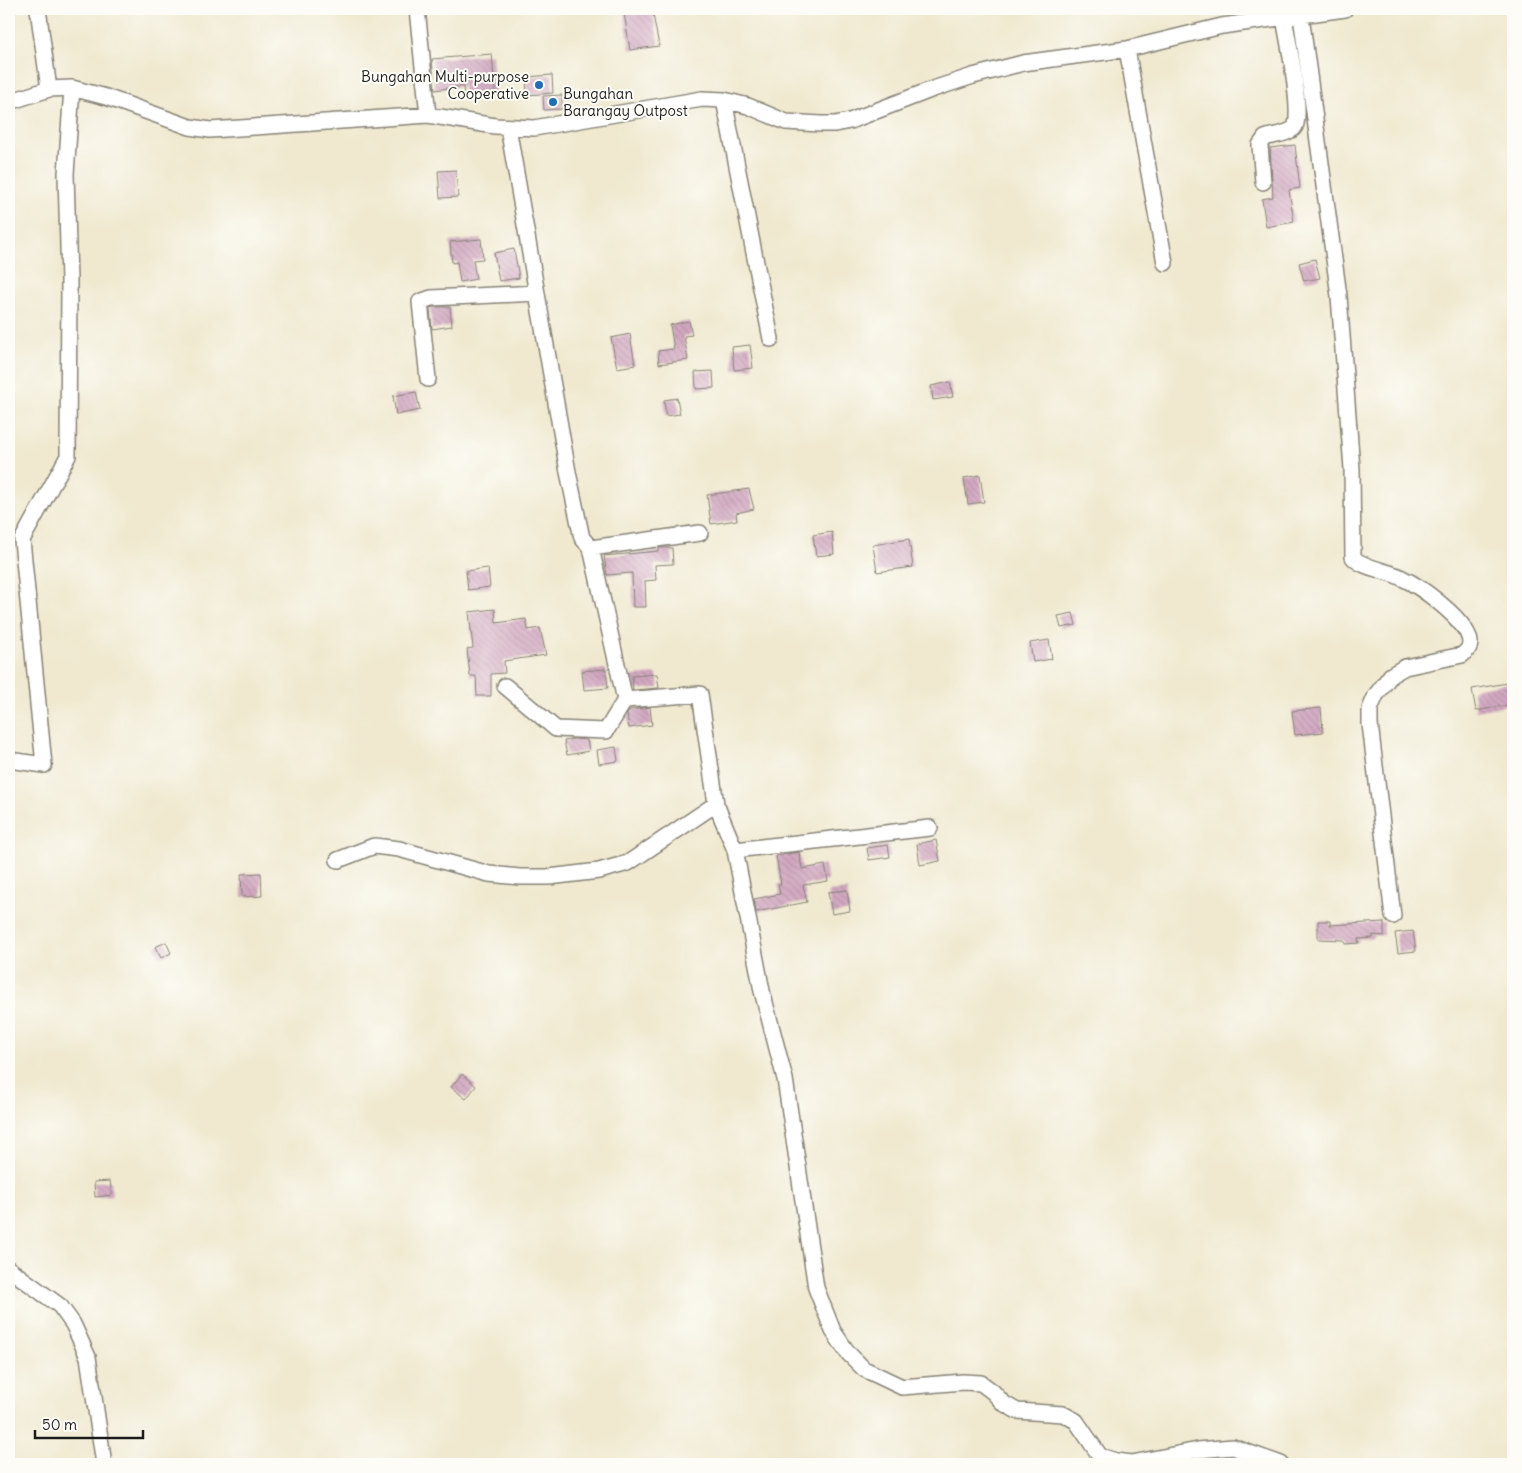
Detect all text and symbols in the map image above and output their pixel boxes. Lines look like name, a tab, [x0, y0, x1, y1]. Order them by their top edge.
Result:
place label: Bungahan Multi-purpose Cooperative	[361, 67, 529, 103]
marker: Bungahan Multi-purpose Cooperative	[533, 79, 545, 91]
place label: Bungahan Barangay Outpost	[563, 84, 688, 120]
marker: Bungahan Barangay Outpost	[547, 96, 559, 108]
scale bar	[35, 1408, 142, 1440]
text: 50 m	[42, 1415, 77, 1434]

